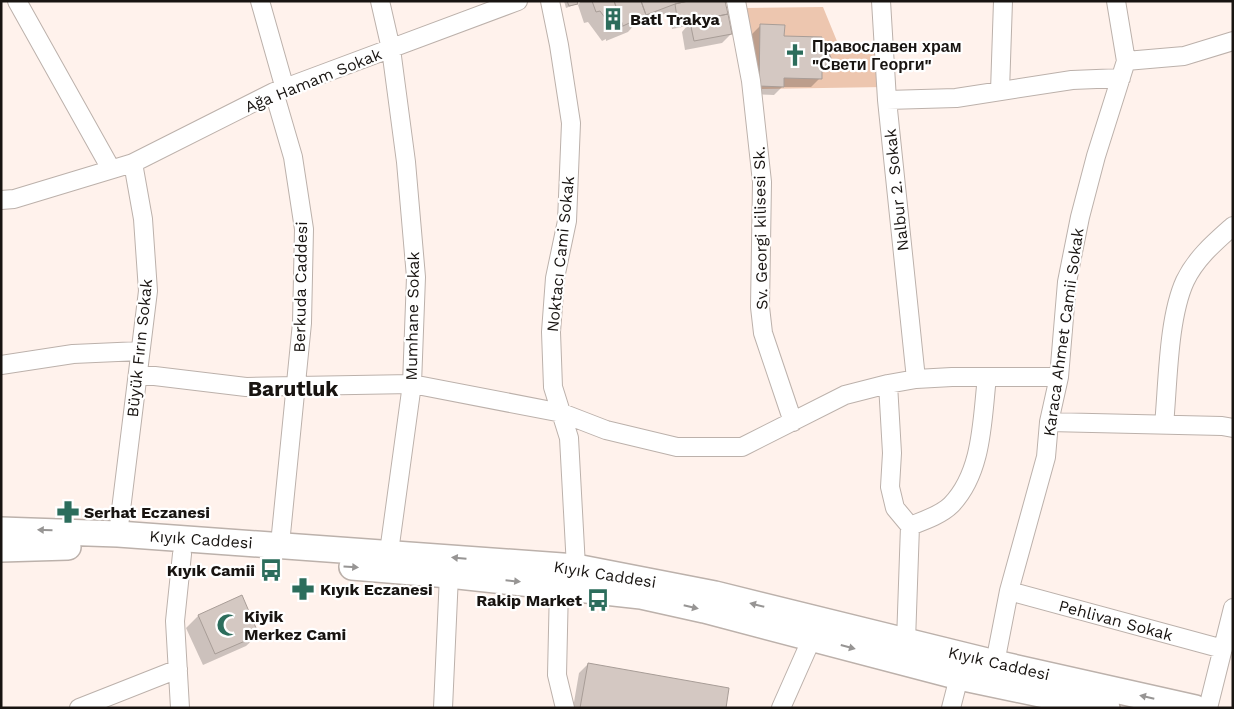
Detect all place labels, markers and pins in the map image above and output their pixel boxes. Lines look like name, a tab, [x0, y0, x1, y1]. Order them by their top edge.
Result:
building icon: Batl Trakya	[600, 6, 626, 32]
place label: Batl Trakya	[630, 10, 720, 29]
place label: Православен храм "Свети Георги"	[812, 37, 962, 74]
church icon: Православен храм "Свети Георги"	[782, 42, 808, 68]
pharmacy icon: Serhat Eczanesi	[55, 499, 81, 525]
place label: Serhat Eczanesi	[84, 503, 210, 522]
bus stop icon: Kıyık Camii	[258, 557, 284, 583]
place label: Kıyık Camii	[167, 561, 255, 580]
pharmacy icon: Kıyık Eczanesi	[290, 576, 316, 602]
place label: Kıyık Eczanesi	[320, 580, 433, 599]
bus stop icon: Rakip Market	[585, 587, 611, 613]
place label: Rakip Market	[476, 591, 582, 610]
place label: Kiyik Merkez Cami	[244, 607, 346, 644]
mosque icon: Kiyik Merkez Cami	[215, 612, 241, 638]

